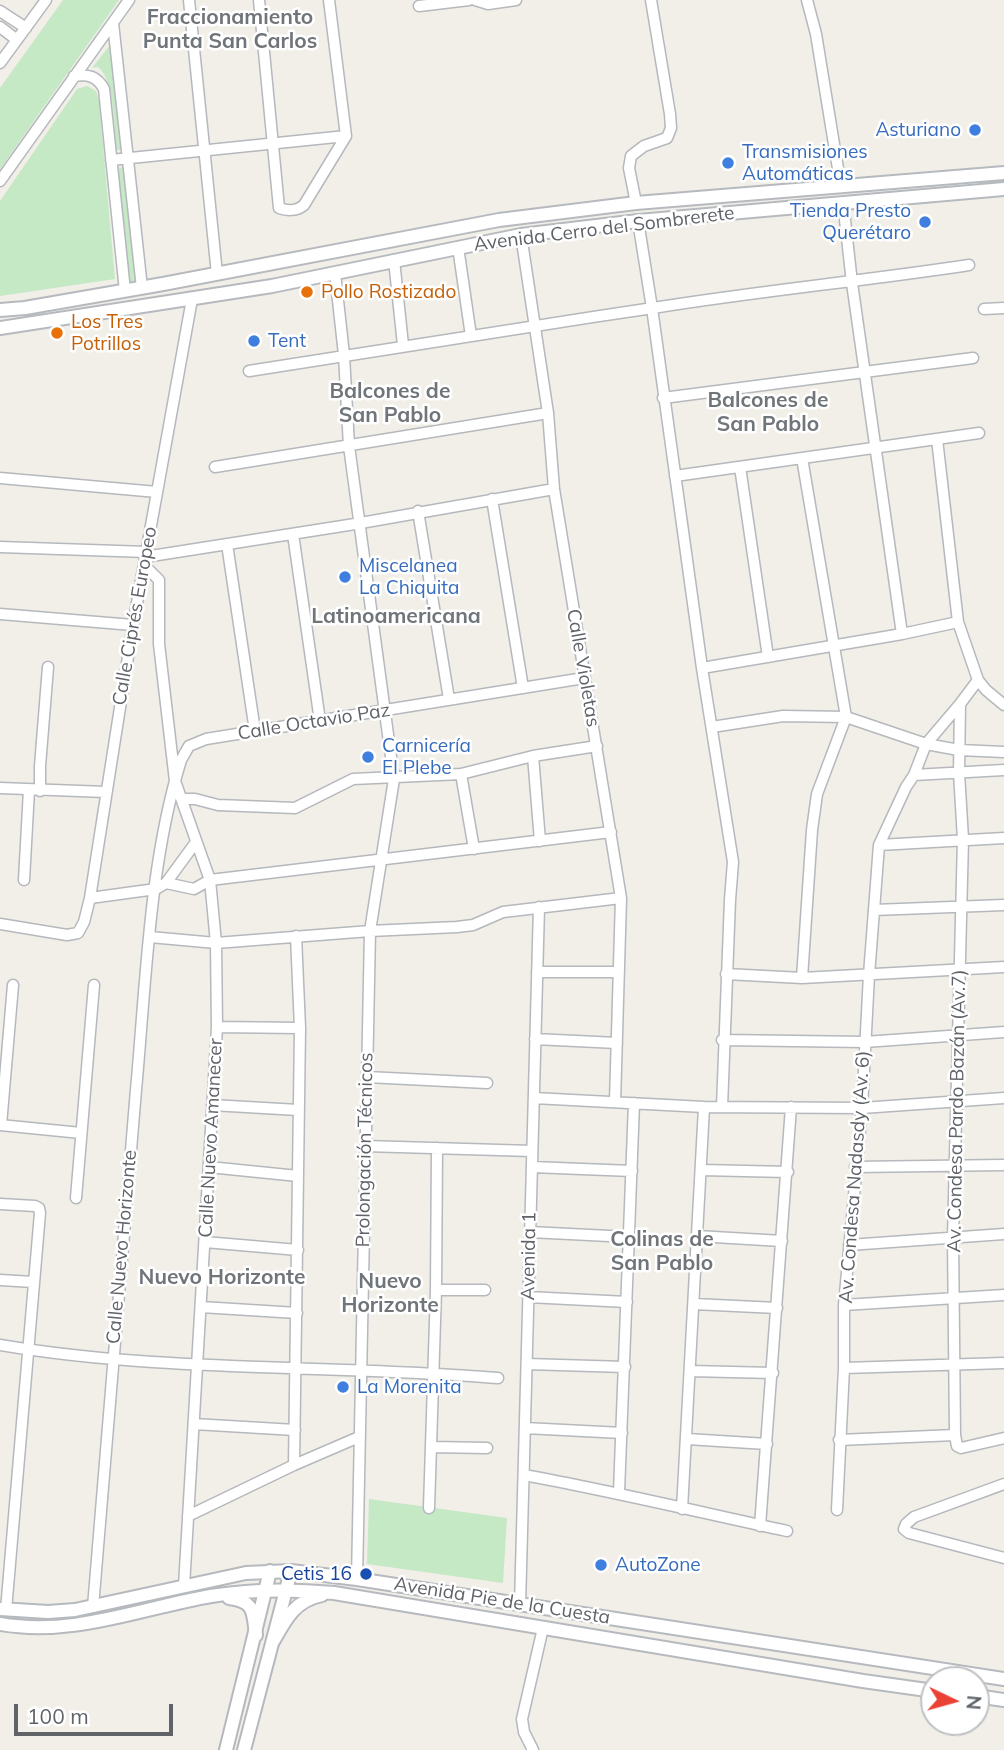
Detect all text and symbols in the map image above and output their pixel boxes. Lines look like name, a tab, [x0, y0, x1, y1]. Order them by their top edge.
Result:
district label: Fraccionamiento Punta San Carlos	[143, 5, 317, 55]
place label: Asturiano	[875, 119, 961, 141]
marker: Asturiano	[967, 122, 983, 138]
place label: Transmisiones Automáticas	[742, 141, 868, 185]
marker: Transmisiones Automáticas	[720, 155, 736, 171]
place label: Tienda Presto Querétaro	[790, 200, 911, 244]
street label: Avenida Cerro del Sombrerete	[472, 202, 736, 256]
marker: Tienda Presto Querétaro	[917, 214, 933, 230]
place label: Pollo Rostizado	[321, 281, 456, 303]
marker: Pollo Rostizado	[299, 284, 315, 300]
place label: Los Tres Potrillos	[71, 311, 143, 355]
marker: Los Tres Potrillos	[49, 325, 65, 341]
place label: Tent	[268, 330, 306, 352]
marker: Tent	[246, 333, 262, 349]
district label: Balcones de San Pablo	[330, 379, 450, 429]
district label: Balcones de San Pablo	[708, 388, 828, 438]
street label: Calle Ciprés Europeo	[108, 525, 162, 707]
place label: Miscelanea La Chiquita	[359, 555, 459, 599]
marker: Miscelanea La Chiquita	[337, 569, 353, 585]
district label: Latinoamericana	[311, 604, 481, 630]
street label: Calle Violetas	[561, 607, 605, 729]
street label: Calle Octavio Paz	[236, 699, 392, 745]
place label: Carnicería El Plebe	[382, 735, 471, 779]
marker: Carnicería El Plebe	[360, 749, 376, 765]
street label: Av. Condesa Pardo Bazán (Av.7)	[943, 969, 971, 1253]
street label: Calle Nuevo Amanecer	[194, 1038, 228, 1238]
street label: Av. Condesa Nadasdy (Av. 6)	[835, 1050, 875, 1304]
street label: Prolongación Técnicos	[352, 1052, 378, 1248]
street label: Calle Nuevo Horizonte	[102, 1149, 142, 1345]
street label: Avenida 1	[517, 1212, 541, 1300]
district label: Colinas de San Pablo	[610, 1227, 714, 1277]
district label: Nuevo Horizonte	[139, 1265, 305, 1291]
district label: Nuevo Horizonte	[341, 1269, 439, 1319]
place label: La Morenita	[357, 1376, 462, 1398]
marker: La Morenita	[335, 1379, 351, 1395]
place label: AutoZone	[615, 1554, 701, 1576]
marker: AutoZone	[593, 1557, 609, 1573]
place label: Cetis 16	[281, 1563, 352, 1585]
marker: Cetis 16	[358, 1566, 374, 1582]
street label: Avenida Pie de la Cuesta	[392, 1573, 612, 1629]
north arrow	[920, 1666, 990, 1736]
scale bar	[18, 1690, 177, 1734]
text: N	[961, 1694, 987, 1711]
text: 100 m	[27, 1703, 89, 1729]

